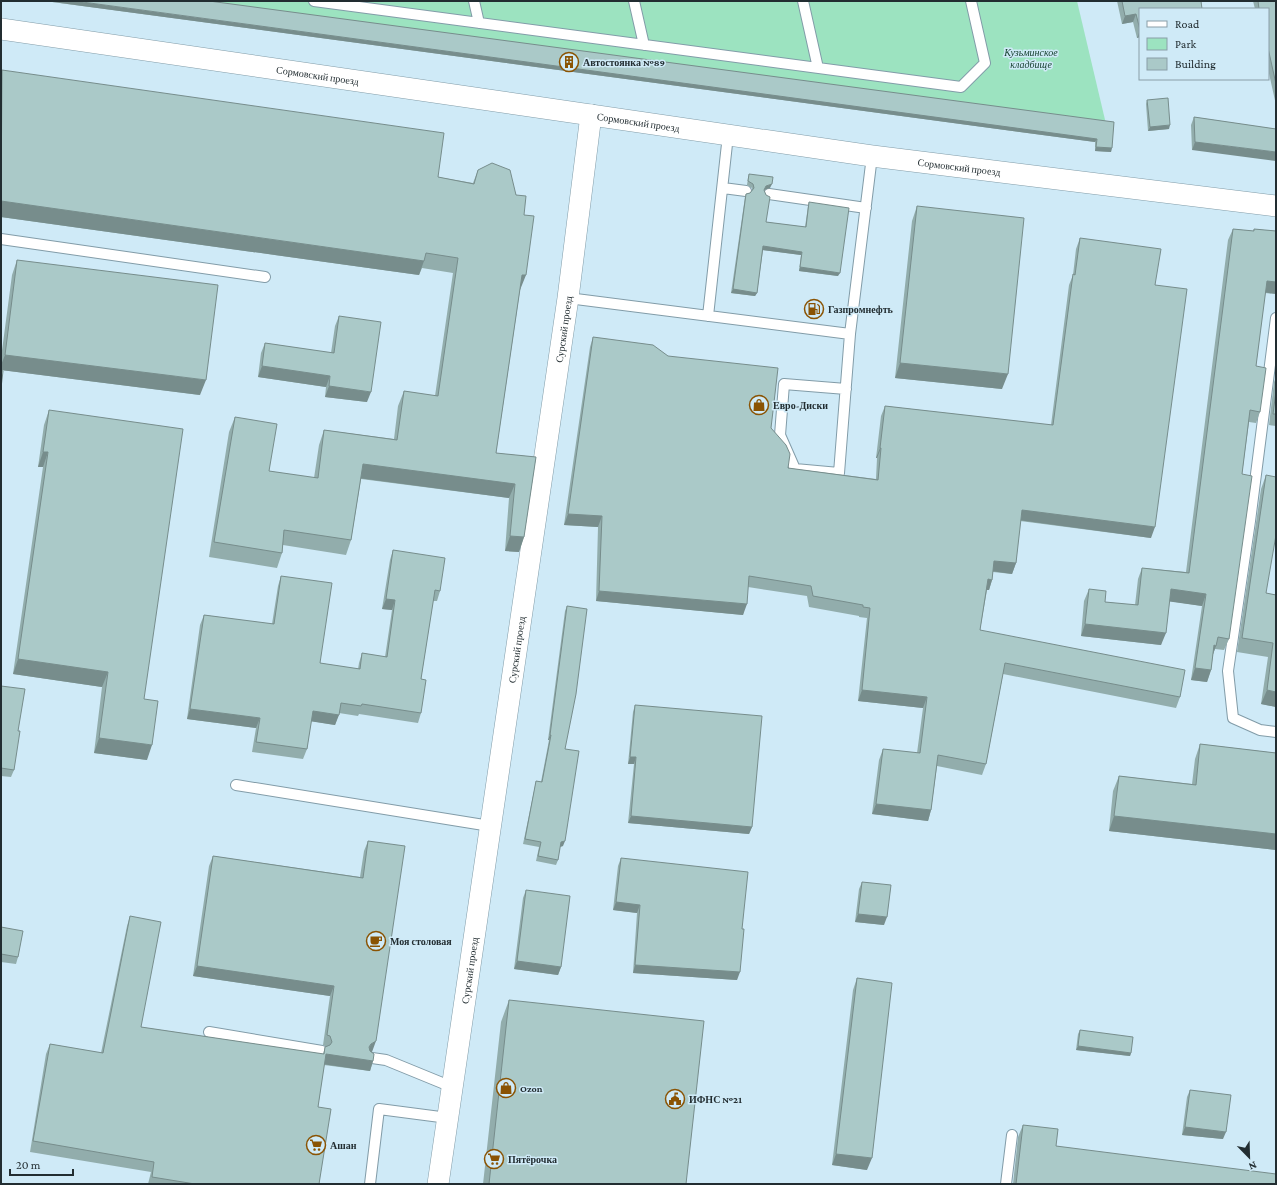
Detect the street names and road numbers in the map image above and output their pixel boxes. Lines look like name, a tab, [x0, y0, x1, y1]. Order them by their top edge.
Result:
street label: Сормовский проезд	[276, 64, 360, 87]
street label: Сормовский проезд	[596, 111, 680, 134]
street label: Сормовский проезд	[917, 157, 1001, 178]
street label: Сурский проезд	[554, 295, 574, 363]
street label: Сурский проезд	[507, 616, 527, 684]
street label: Сурский проезд	[460, 936, 480, 1004]

